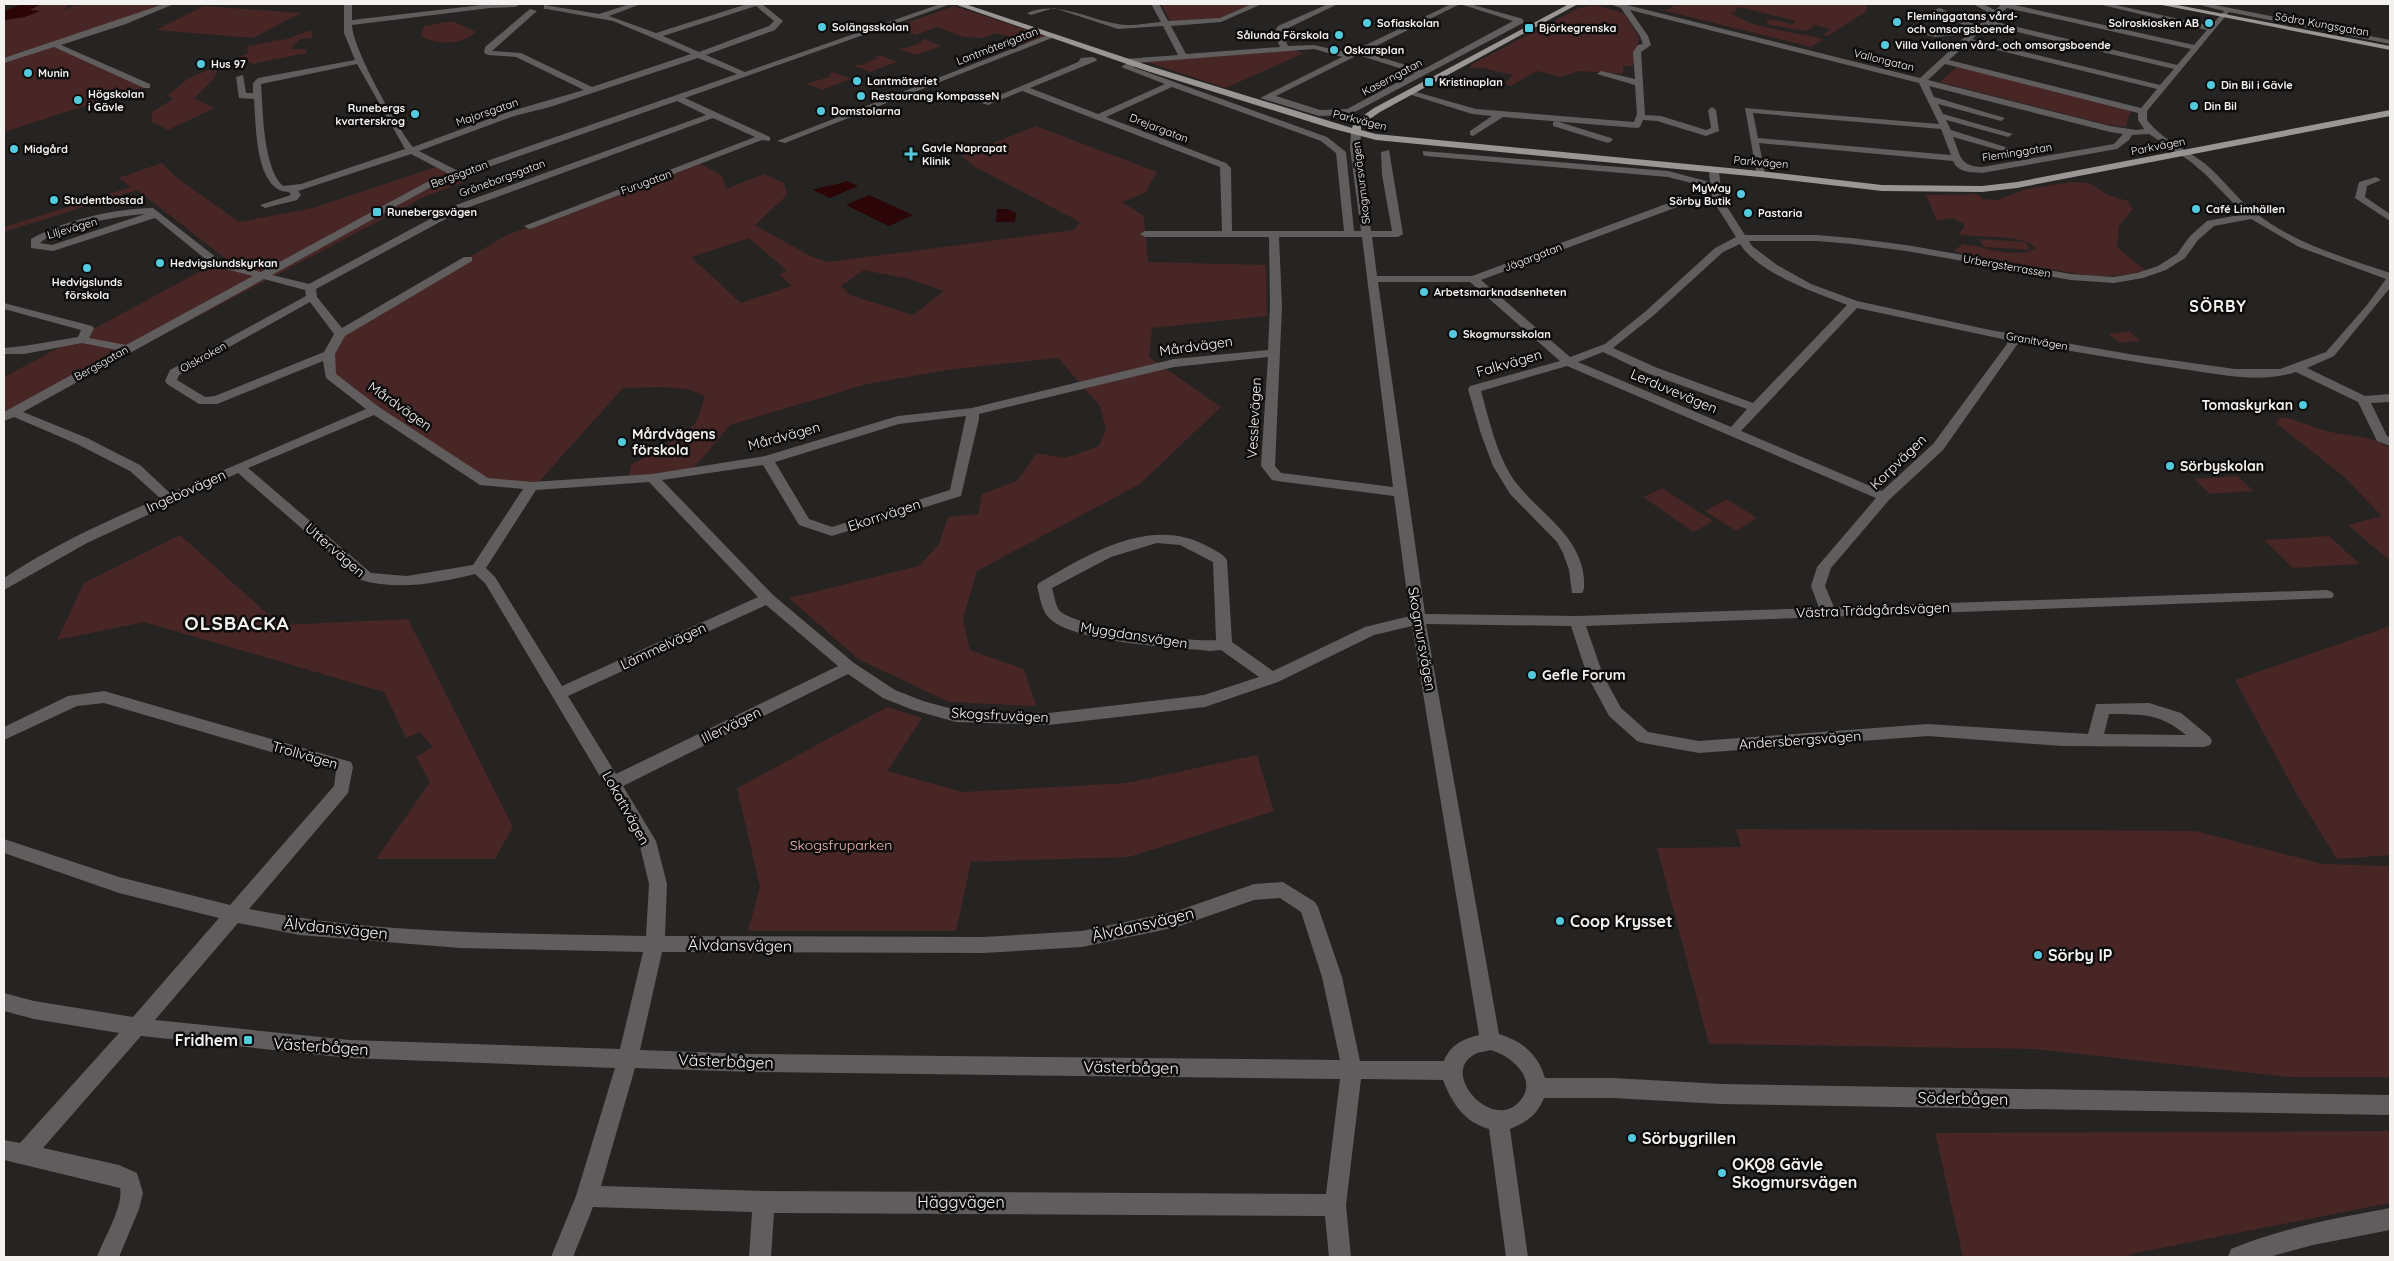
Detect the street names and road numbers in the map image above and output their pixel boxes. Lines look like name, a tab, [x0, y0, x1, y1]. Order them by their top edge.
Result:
street label: Södra Kungsgatan	[2274, 9, 2370, 39]
street label: Lantmäterigatan	[954, 24, 1040, 68]
street label: Vallongatan	[1852, 46, 1916, 74]
street label: Kaserngatan	[1359, 55, 1425, 99]
street label: Majorsgatan	[454, 95, 520, 129]
street label: Parkvägen	[1332, 107, 1388, 133]
street label: Drejargatan	[1128, 110, 1190, 146]
street label: Parkvägen	[2130, 134, 2186, 158]
street label: Fleminggatan	[1981, 140, 2053, 164]
street label: Skogmursvägen	[1349, 141, 1373, 225]
street label: Parkvägen	[1733, 153, 1789, 171]
street label: Gröneborgsgatan	[457, 156, 547, 200]
street label: Bergsgatan	[429, 157, 489, 191]
street label: Furugatan	[619, 166, 673, 198]
street label: Liljevägen	[45, 214, 99, 242]
street label: Jägargatan	[1502, 240, 1564, 274]
street label: Urbergsterrassen	[1962, 251, 2052, 281]
street label: Granitvägen	[2005, 329, 2069, 353]
street label: Mårdvägen	[1158, 332, 1234, 360]
street label: Olskroken	[177, 339, 229, 375]
street label: Bergsgatan	[72, 342, 130, 384]
street label: Falkvägen	[1474, 345, 1544, 381]
street label: Lerduvevägen	[1628, 365, 1720, 417]
street label: Mårdvägen	[365, 377, 435, 435]
street label: Vesslevägen	[1243, 377, 1265, 459]
street label: Mårdvägen	[746, 418, 822, 454]
street label: Korpvägen	[1866, 431, 1930, 493]
street label: Ingebovägen	[143, 465, 229, 517]
street label: Ekorrvägen	[845, 495, 923, 535]
street label: Uttervägen	[301, 519, 369, 581]
street label: Skogmursvägen	[1404, 586, 1440, 692]
street label: Västra Trädgårdsvägen	[1796, 598, 1950, 622]
street label: Lämmelvägen	[617, 618, 709, 674]
street label: Myggdansvägen	[1079, 618, 1189, 652]
street label: Illervägen	[698, 703, 764, 747]
street label: Skogsfruvägen	[951, 703, 1049, 727]
street label: Andersbergsvägen	[1738, 727, 1862, 753]
street label: Trollvägen	[270, 737, 340, 773]
street label: Lokattvägen	[598, 768, 654, 848]
street label: Älvdansvägen	[1090, 903, 1196, 945]
street label: Älvdansvägen	[283, 913, 389, 943]
street label: Älvdansvägen	[688, 934, 792, 956]
street label: Västerbågen	[273, 1033, 369, 1059]
street label: Västerbågen	[678, 1049, 774, 1073]
street label: Västerbågen	[1083, 1056, 1179, 1078]
street label: Söderbågen	[1917, 1087, 2009, 1109]
street label: Häggvägen	[917, 1192, 1005, 1212]

